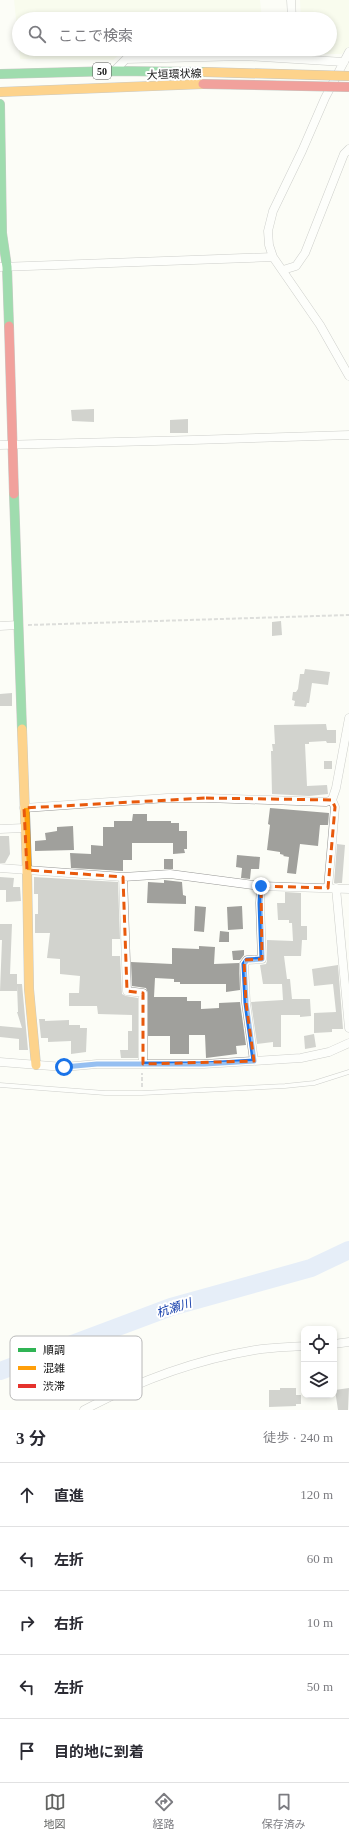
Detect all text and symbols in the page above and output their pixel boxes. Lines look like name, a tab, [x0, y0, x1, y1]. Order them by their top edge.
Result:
search box	[12, 12, 337, 56]
icon: search	[26, 23, 48, 45]
text: ここで検索	[58, 28, 133, 44]
road number: 50	[93, 63, 111, 79]
street label: 大垣環状線	[146, 67, 202, 81]
route end	[252, 877, 270, 895]
route start	[55, 1058, 73, 1076]
water label: 杭瀬川	[155, 1295, 195, 1320]
map controls	[301, 1326, 337, 1398]
button: locate	[301, 1326, 337, 1362]
legend	[10, 1336, 142, 1400]
text: 順調	[43, 1344, 65, 1356]
text: 混雑	[43, 1362, 65, 1374]
button: layers	[301, 1362, 337, 1398]
text: 渋滞	[43, 1380, 65, 1392]
text: 3 分	[16, 1429, 46, 1448]
text: 徒歩 · 240 m	[263, 1430, 333, 1445]
icon: ahead	[16, 1484, 38, 1506]
text: 120 m	[300, 1487, 333, 1502]
text: 直進	[54, 1488, 84, 1504]
icon: left	[16, 1548, 38, 1570]
text: 60 m	[307, 1551, 333, 1566]
text: 左折	[54, 1552, 84, 1568]
icon: right	[16, 1612, 38, 1634]
text: 10 m	[307, 1615, 333, 1630]
text: 右折	[54, 1616, 84, 1632]
icon: left	[16, 1676, 38, 1698]
text: 50 m	[307, 1679, 333, 1694]
text: 左折	[54, 1680, 84, 1696]
icon: arrive	[16, 1740, 38, 1762]
text: 目的地に到着	[54, 1744, 144, 1760]
tab: 地図	[44, 1791, 66, 1831]
tab: 経路	[153, 1791, 175, 1831]
tab: 保存済み	[262, 1791, 306, 1831]

